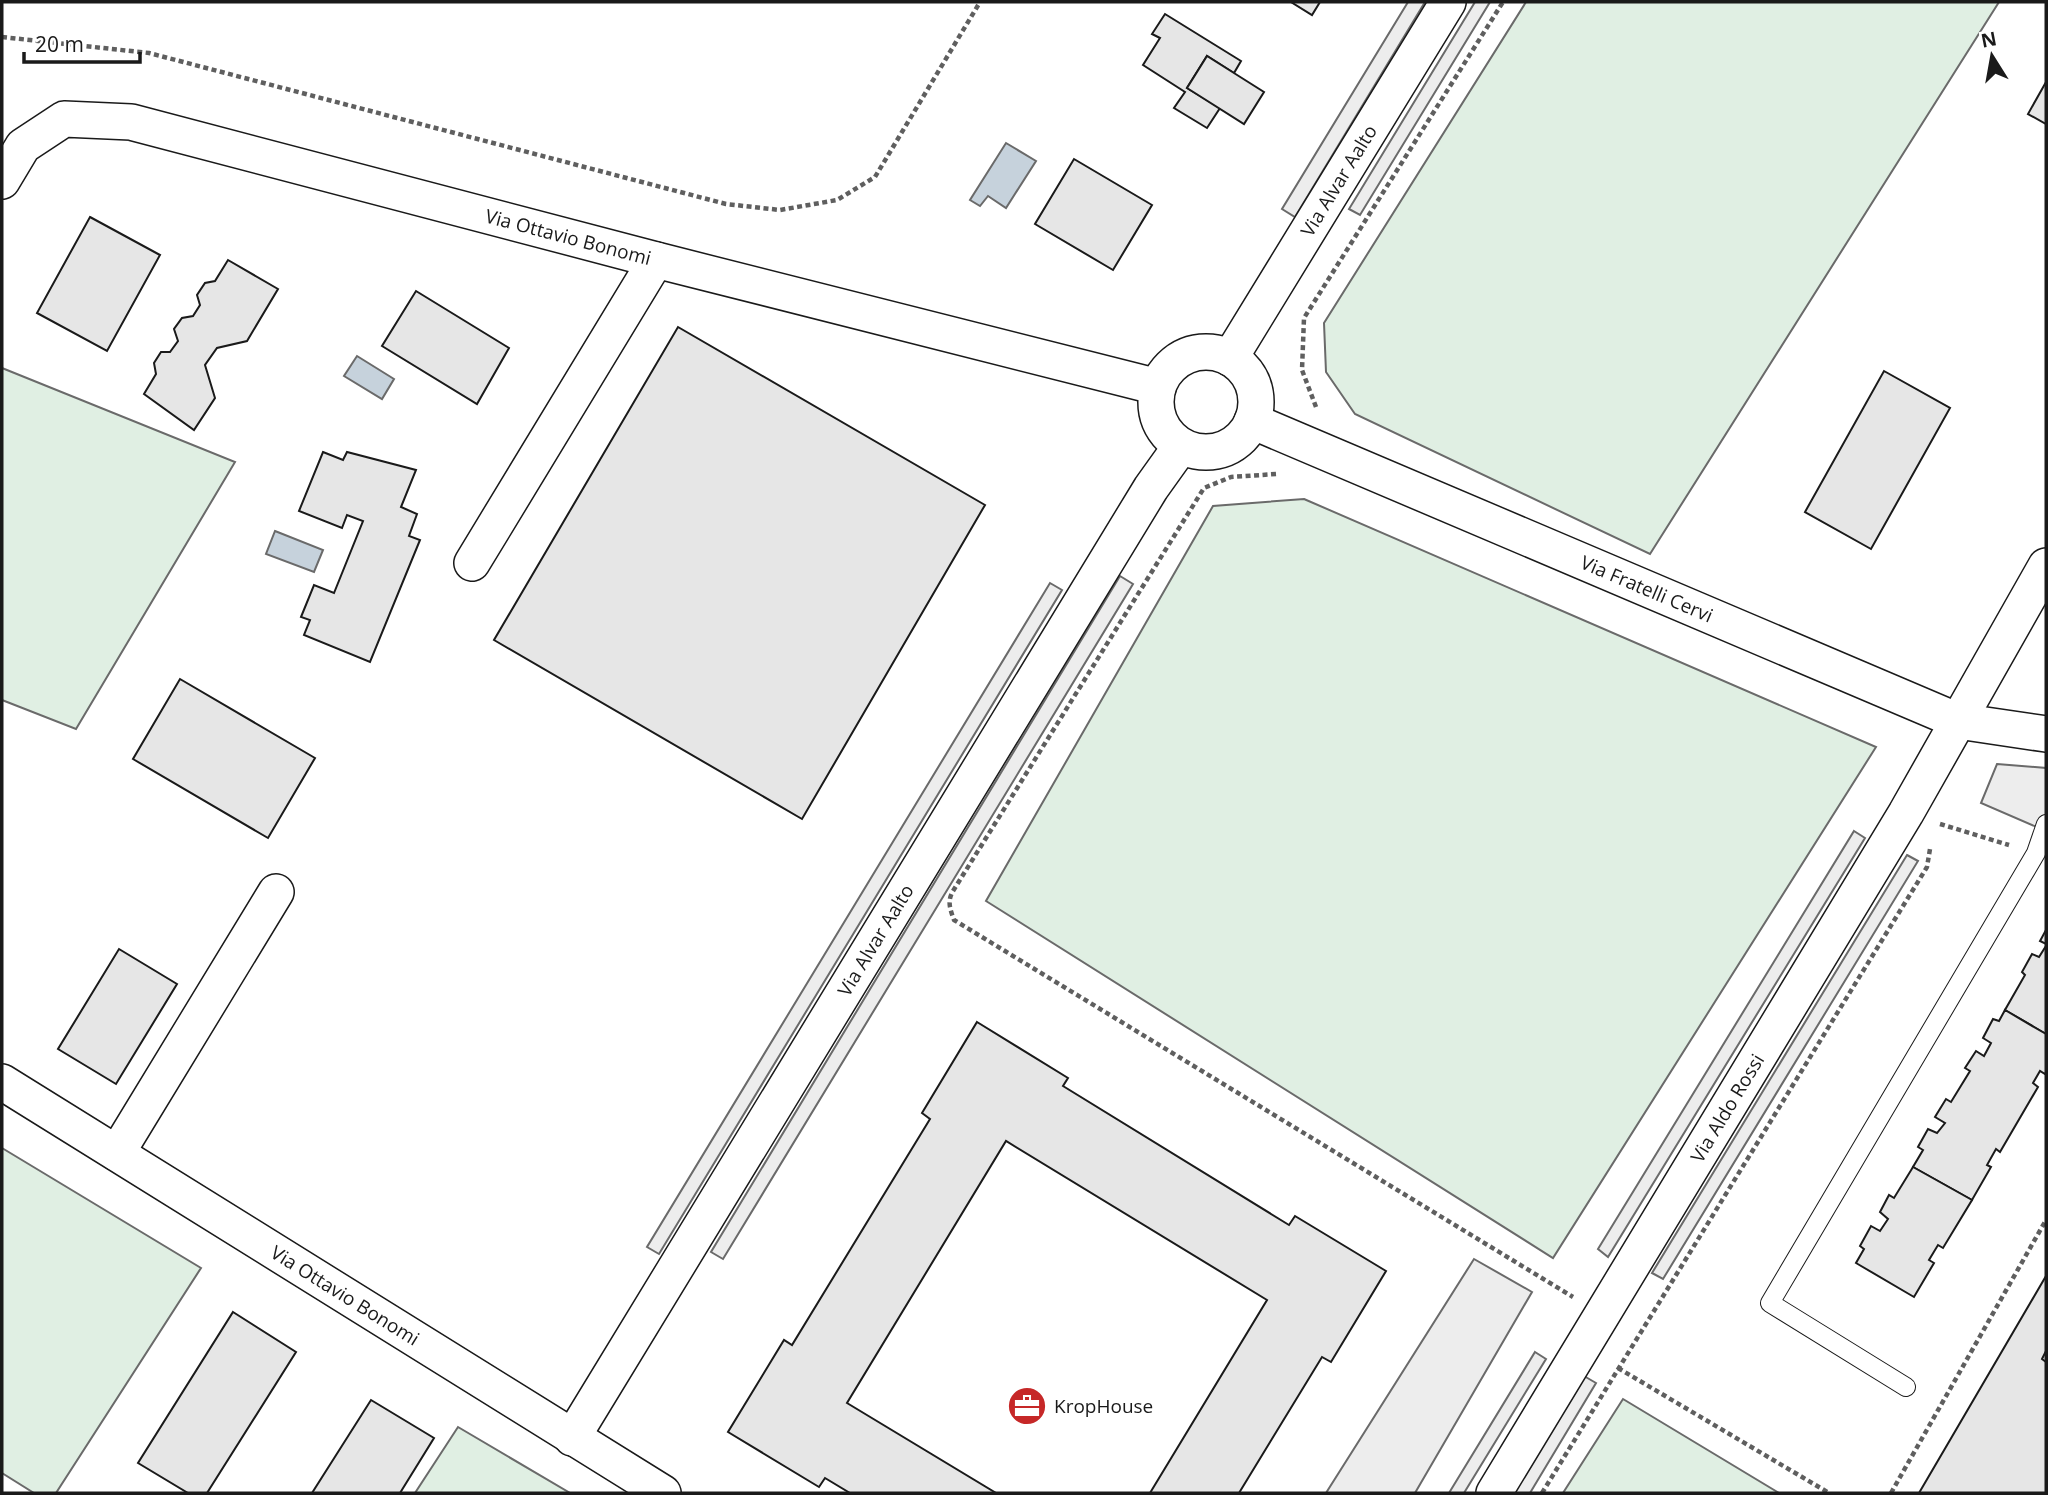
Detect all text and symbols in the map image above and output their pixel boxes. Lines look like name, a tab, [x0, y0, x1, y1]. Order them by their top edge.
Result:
scale bar	[24, 21, 140, 65]
north arrow	[1957, 21, 2027, 91]
text: N	[1979, 25, 1999, 54]
text: 20 m	[35, 30, 84, 58]
street label: Via Alvar Aalto	[1294, 120, 1383, 241]
street label: Via Ottavio Bonomi	[482, 203, 654, 271]
street label: Via Fratelli Cervi	[1577, 549, 1717, 628]
street label: Via Alvar Aalto	[831, 879, 920, 1001]
street label: Via Aldo Rossi	[1684, 1049, 1770, 1167]
street label: Via Ottavio Bonomi	[266, 1239, 424, 1351]
office icon: KropHouse	[1006, 1385, 1048, 1427]
place label: KropHouse	[1054, 1393, 1153, 1419]

